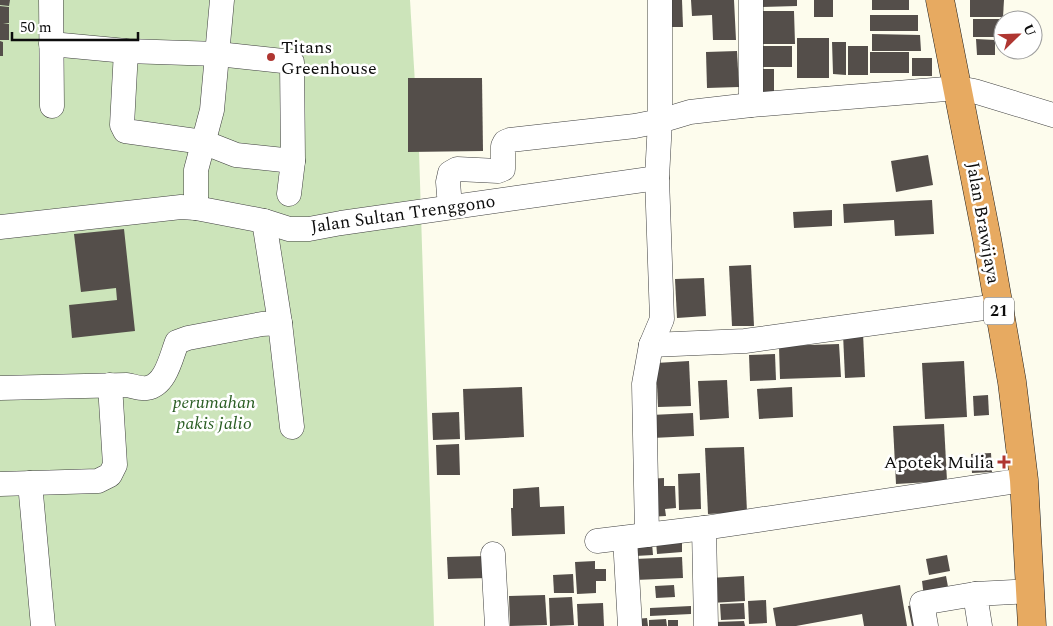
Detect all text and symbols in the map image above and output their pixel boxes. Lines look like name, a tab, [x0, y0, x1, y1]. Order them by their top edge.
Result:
scale bar	[12, 10, 139, 42]
north arrow	[993, 10, 1043, 60]
text: 50 m	[20, 16, 52, 39]
text: U	[1018, 21, 1042, 40]
place label: Titans Greenhouse	[281, 34, 377, 82]
marker: Titans Greenhouse	[265, 51, 277, 63]
street label: Jalan Brawijaya	[959, 160, 1007, 286]
street label: Jalan Sultan Trenggono	[309, 188, 497, 240]
road number: 21	[984, 298, 1014, 324]
park label: perumahan pakis jalio	[171, 389, 256, 437]
place label: Apotek Mulia	[884, 449, 994, 476]
marker: Apotek Mulia	[998, 456, 1010, 468]

